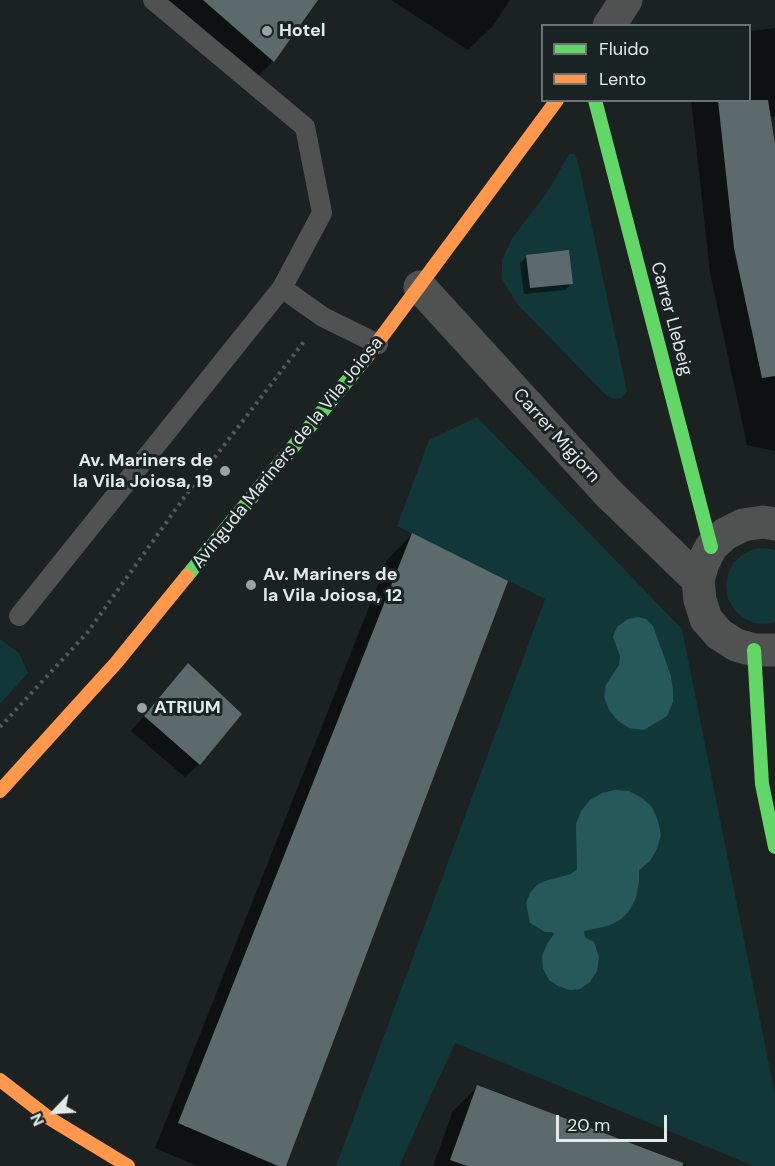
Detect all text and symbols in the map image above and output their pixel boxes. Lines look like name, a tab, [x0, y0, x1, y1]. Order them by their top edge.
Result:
place label: Hotel	[279, 20, 326, 42]
marker: Hotel	[260, 24, 274, 38]
legend	[541, 24, 751, 102]
text: Fluido	[599, 37, 649, 61]
text: Lento	[599, 67, 646, 91]
street label: Carrer Llebeig	[645, 260, 697, 378]
street label: Avinguda Mariners de la Vila Joiosa	[188, 333, 388, 573]
street label: Carrer Migjorn	[508, 384, 604, 488]
place label: Av. Mariners de la Vila Joiosa, 19	[73, 450, 213, 492]
marker: Av. Mariners de la Vila Joiosa, 19	[218, 464, 232, 478]
place label: Av. Mariners de la Vila Joiosa, 12	[263, 564, 402, 606]
marker: Av. Mariners de la Vila Joiosa, 12	[244, 578, 258, 592]
place label: ATRIUM	[154, 697, 221, 719]
marker: ATRIUM	[135, 701, 149, 715]
north arrow	[24, 1082, 84, 1142]
scale bar	[559, 1103, 670, 1141]
text: N	[25, 1110, 49, 1130]
text: 20 m	[567, 1113, 610, 1137]

